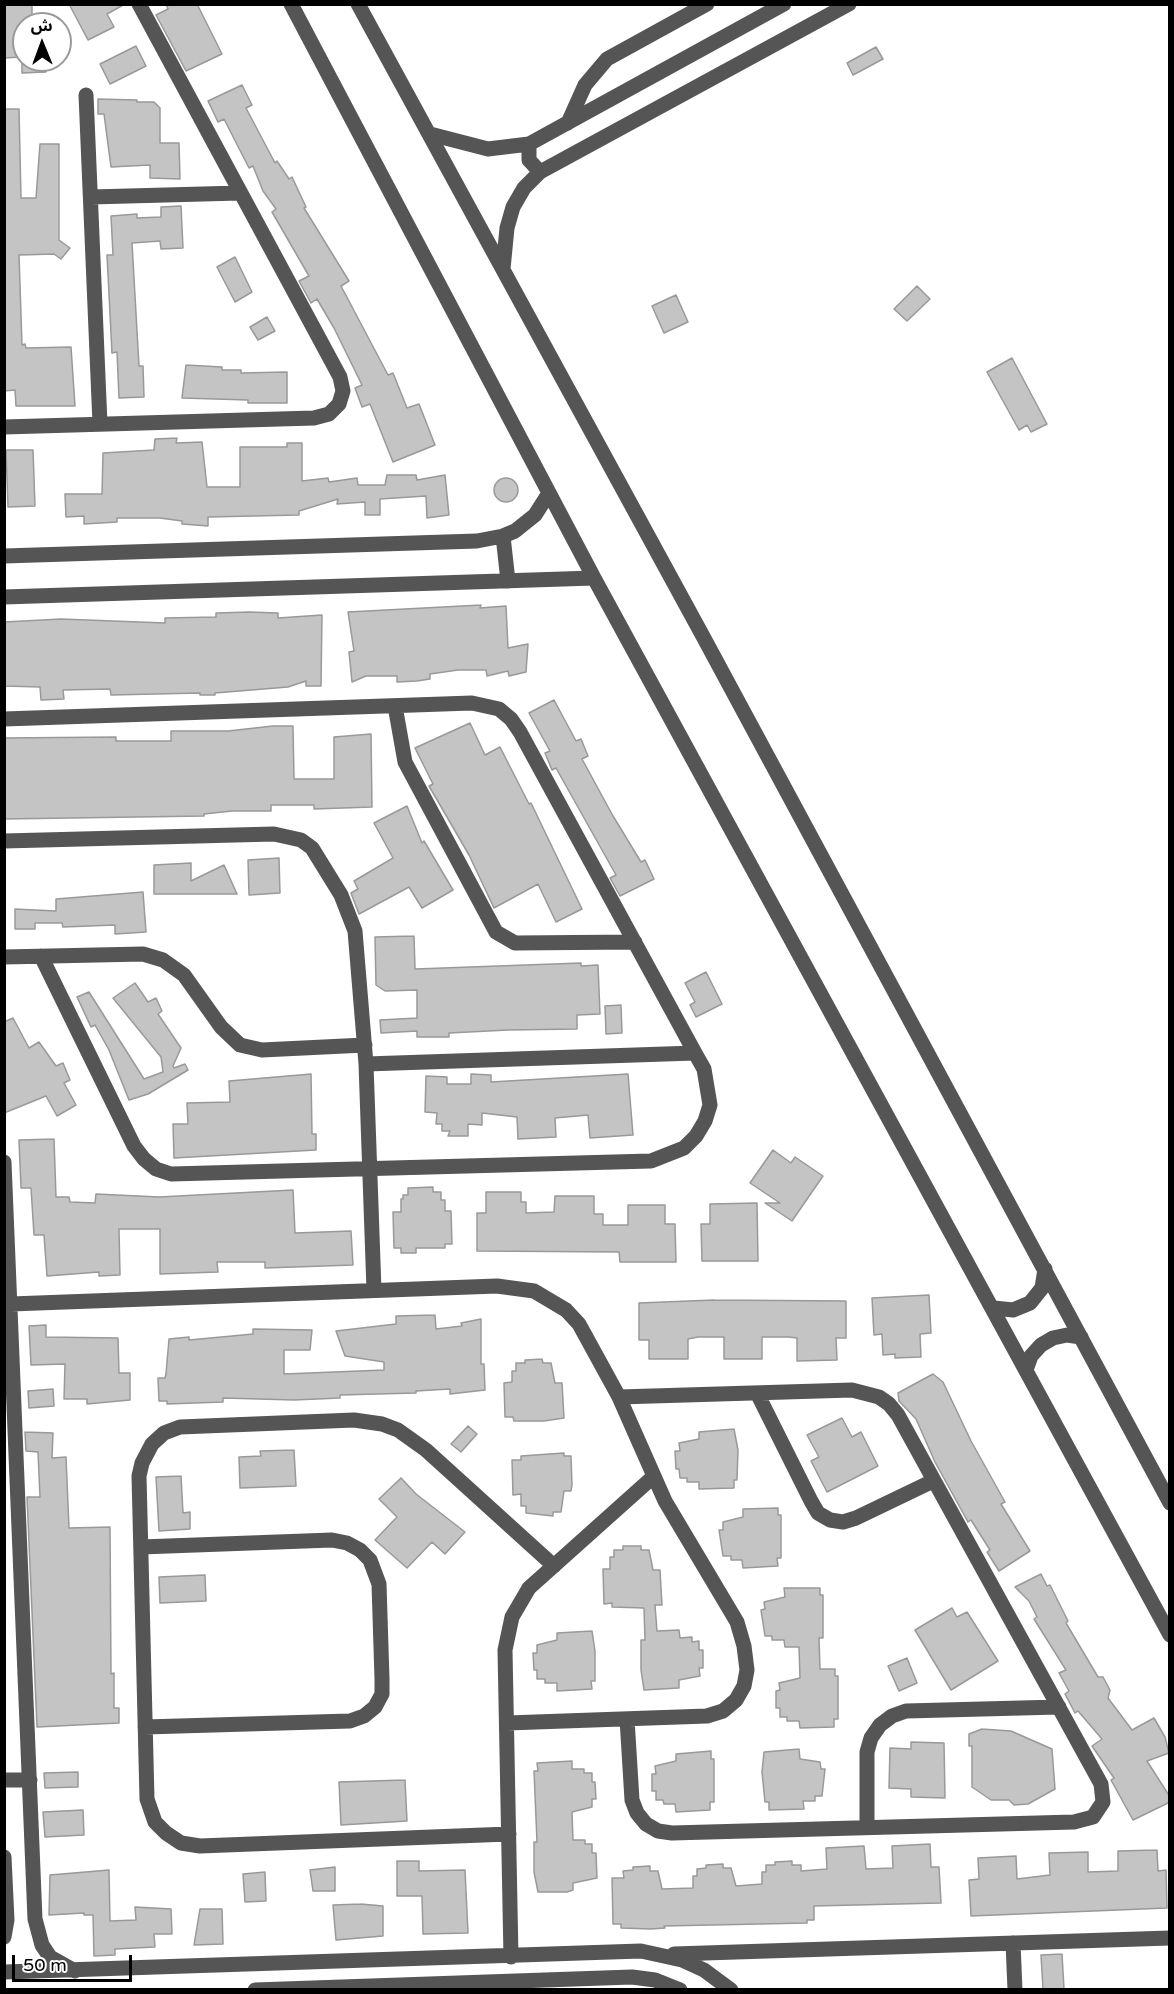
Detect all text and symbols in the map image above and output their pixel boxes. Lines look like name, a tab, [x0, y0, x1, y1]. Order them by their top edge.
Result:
north arrow	[12, 12, 72, 72]
text: ش	[31, 16, 53, 36]
scale bar	[15, 1943, 135, 1981]
text: 50 m	[23, 1954, 67, 1976]

